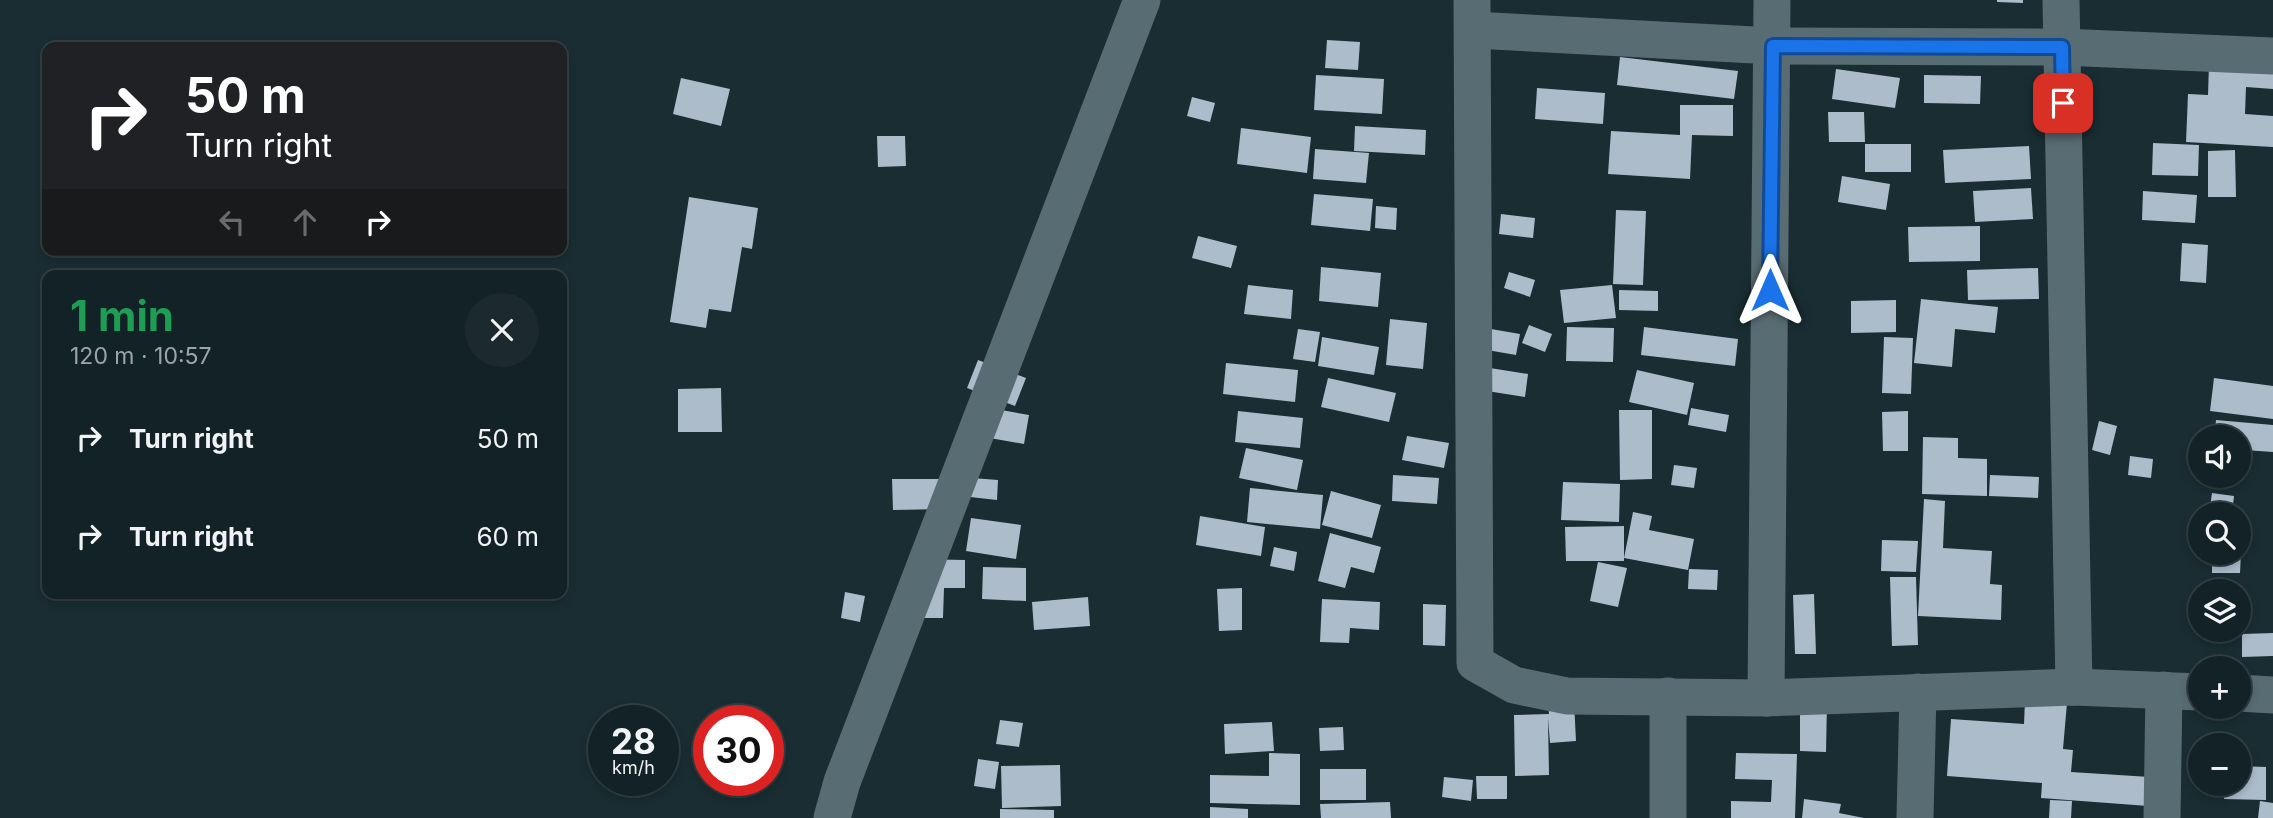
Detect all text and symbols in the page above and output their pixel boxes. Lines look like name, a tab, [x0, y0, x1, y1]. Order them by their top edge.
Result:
text: 50 m	[185, 66, 306, 125]
icon: right	[70, 70, 161, 161]
pin	[2033, 73, 2093, 133]
icon: arrive	[2044, 84, 2082, 122]
text: Turn right	[185, 126, 332, 165]
icon: left	[213, 203, 251, 241]
icon: ahead	[286, 203, 324, 241]
icon: right	[359, 203, 397, 241]
position arrow	[1733, 253, 1807, 327]
text: 1 min	[70, 290, 174, 341]
button: close	[465, 293, 539, 367]
text: 120 m · 10:57	[70, 342, 212, 370]
icon: right	[70, 419, 108, 457]
text: Turn right	[129, 423, 254, 454]
text: 50 m	[477, 423, 539, 454]
map controls	[2188, 425, 2251, 796]
button: sound	[2188, 425, 2251, 488]
button: search	[2188, 502, 2251, 565]
icon: right	[70, 517, 108, 555]
text: Turn right	[129, 521, 254, 552]
text: 60 m	[476, 521, 539, 552]
button: layers	[2188, 579, 2251, 642]
button: +	[2188, 656, 2251, 719]
speed limit sign: 30	[693, 705, 784, 796]
text: 28	[611, 720, 656, 762]
button: −	[2188, 733, 2251, 796]
text: km/h	[612, 757, 655, 778]

